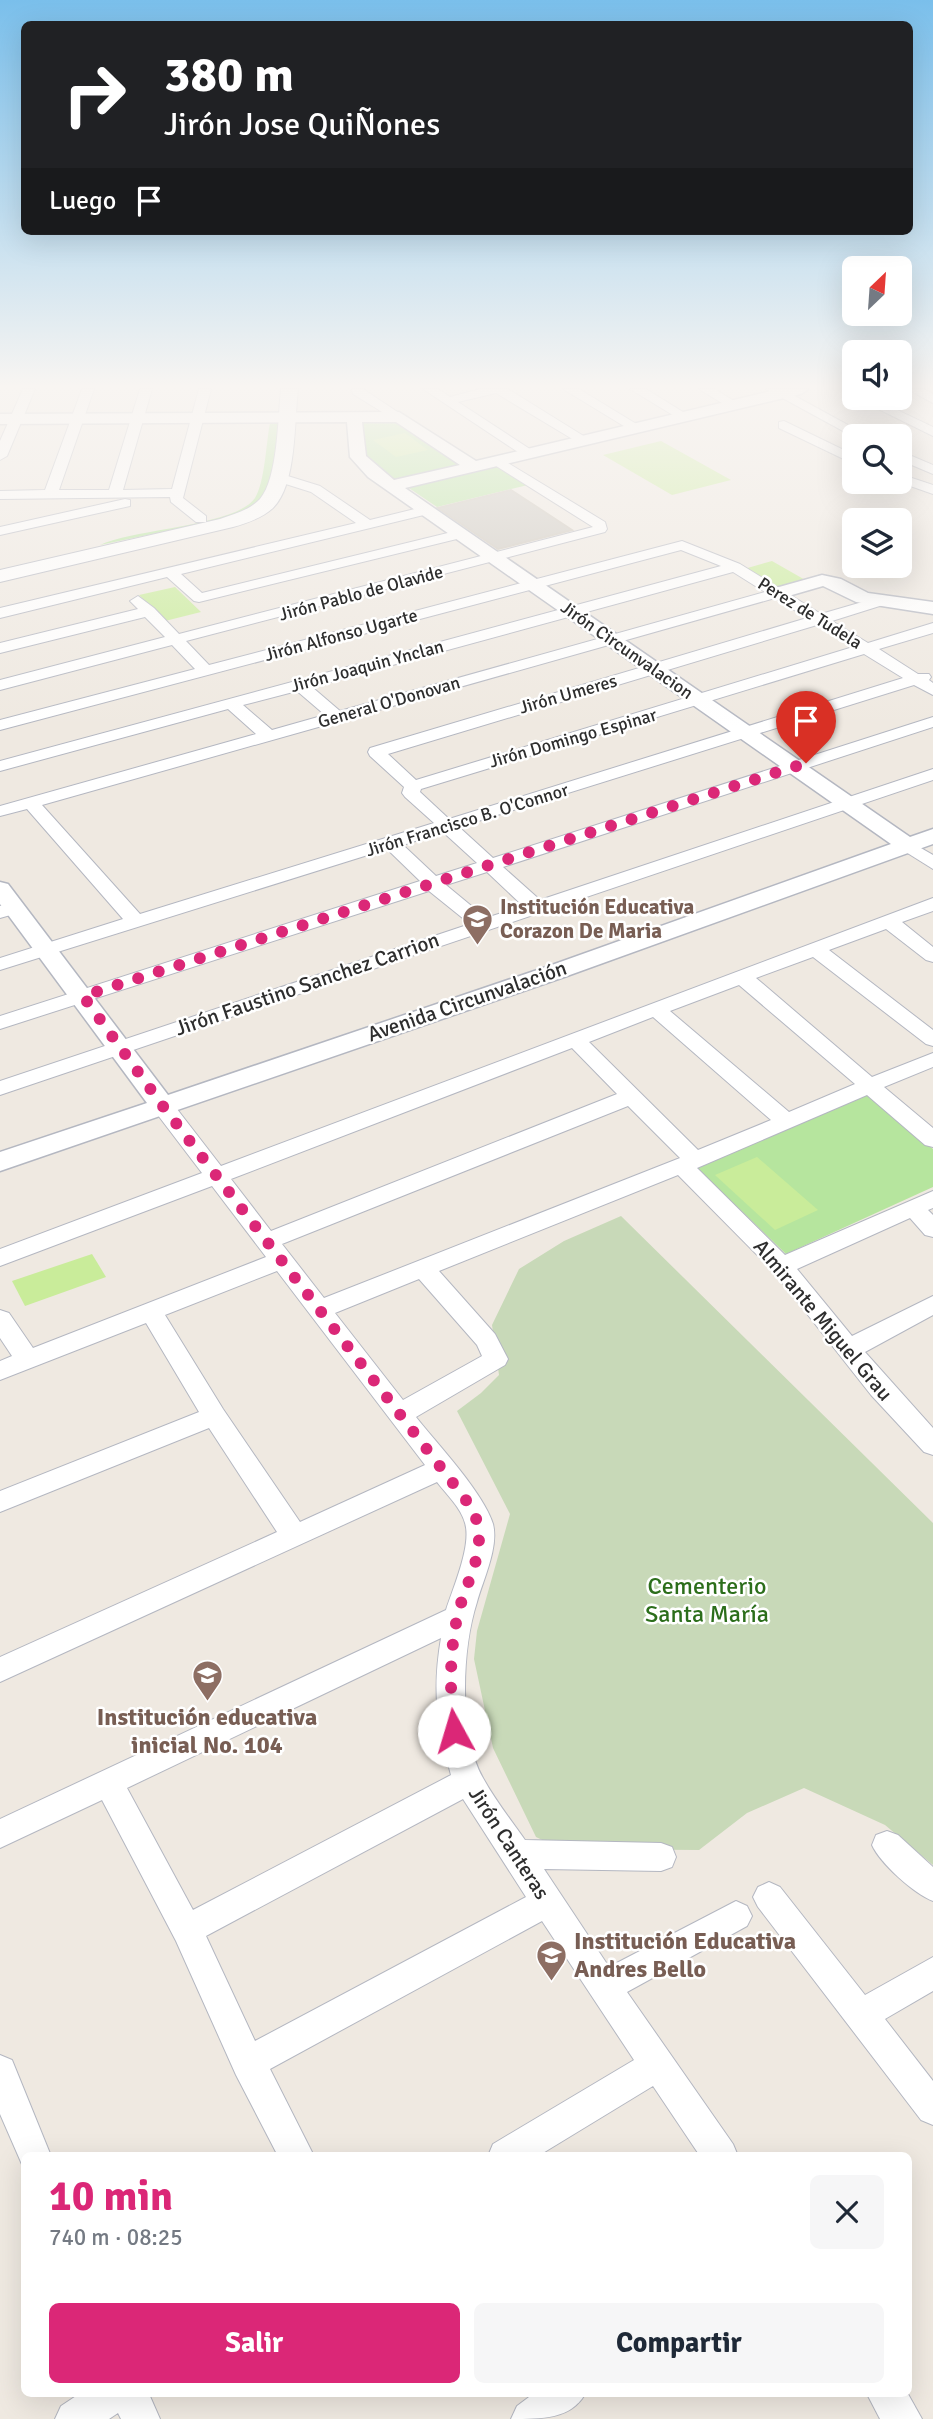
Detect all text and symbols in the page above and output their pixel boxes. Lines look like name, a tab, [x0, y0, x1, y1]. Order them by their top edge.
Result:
text: 380 m	[164, 45, 294, 105]
icon: right	[49, 49, 140, 140]
text: Jirón Jose QuiÑones	[164, 105, 440, 144]
icon: arrive	[130, 182, 168, 220]
text: Luego	[49, 185, 116, 217]
north arrow	[842, 256, 912, 326]
map controls	[842, 256, 912, 578]
button: sound	[842, 340, 912, 410]
button: search	[842, 424, 912, 494]
button: layers	[842, 508, 912, 578]
street label: Jirón Pablo de Olavide	[276, 560, 446, 626]
street label: Perez de Tudela	[754, 572, 866, 654]
street label: Jirón Circunvalacion	[557, 596, 697, 704]
street label: Jirón Alfonso Ugarte	[262, 604, 420, 666]
street label: Jirón Joaquin Ynclan	[288, 635, 446, 697]
street label: Jirón Umeres	[516, 669, 620, 718]
street label: General O'Donovan	[315, 671, 463, 733]
pin	[776, 691, 836, 763]
icon: arrive	[787, 702, 825, 740]
street label: Jirón Domingo Espinar	[487, 703, 660, 772]
street label: Jirón Francisco B. O'Connor	[363, 779, 571, 861]
place label: Institución Educativa Corazon De Maria	[500, 894, 694, 944]
school or university icon: Institución Educativa Corazon De Maria	[460, 902, 494, 946]
street label: Jirón Faustino Sanchez Carrion	[171, 926, 443, 1042]
street label: Avenida Circunvalación	[364, 955, 570, 1047]
street label: Almirante Miguel Grau	[748, 1234, 898, 1406]
park label: Cementerio Santa María	[645, 1571, 769, 1629]
school or university icon: Institución educativa inicial No. 104	[190, 1658, 224, 1702]
position arrow	[417, 1694, 491, 1768]
place label: Institución educativa inicial No. 104	[97, 1702, 317, 1760]
street label: Jirón Canteras	[463, 1782, 555, 1904]
place label: Institución Educativa Andres Bello	[574, 1926, 796, 1984]
school or university icon: Institución Educativa Andres Bello	[534, 1938, 568, 1982]
text: 10 min	[49, 2171, 173, 2222]
button: close	[810, 2175, 884, 2249]
text: 740 m · 08:25	[49, 2223, 183, 2252]
button: Salir	[49, 2303, 460, 2383]
button: Compartir	[474, 2303, 884, 2383]

